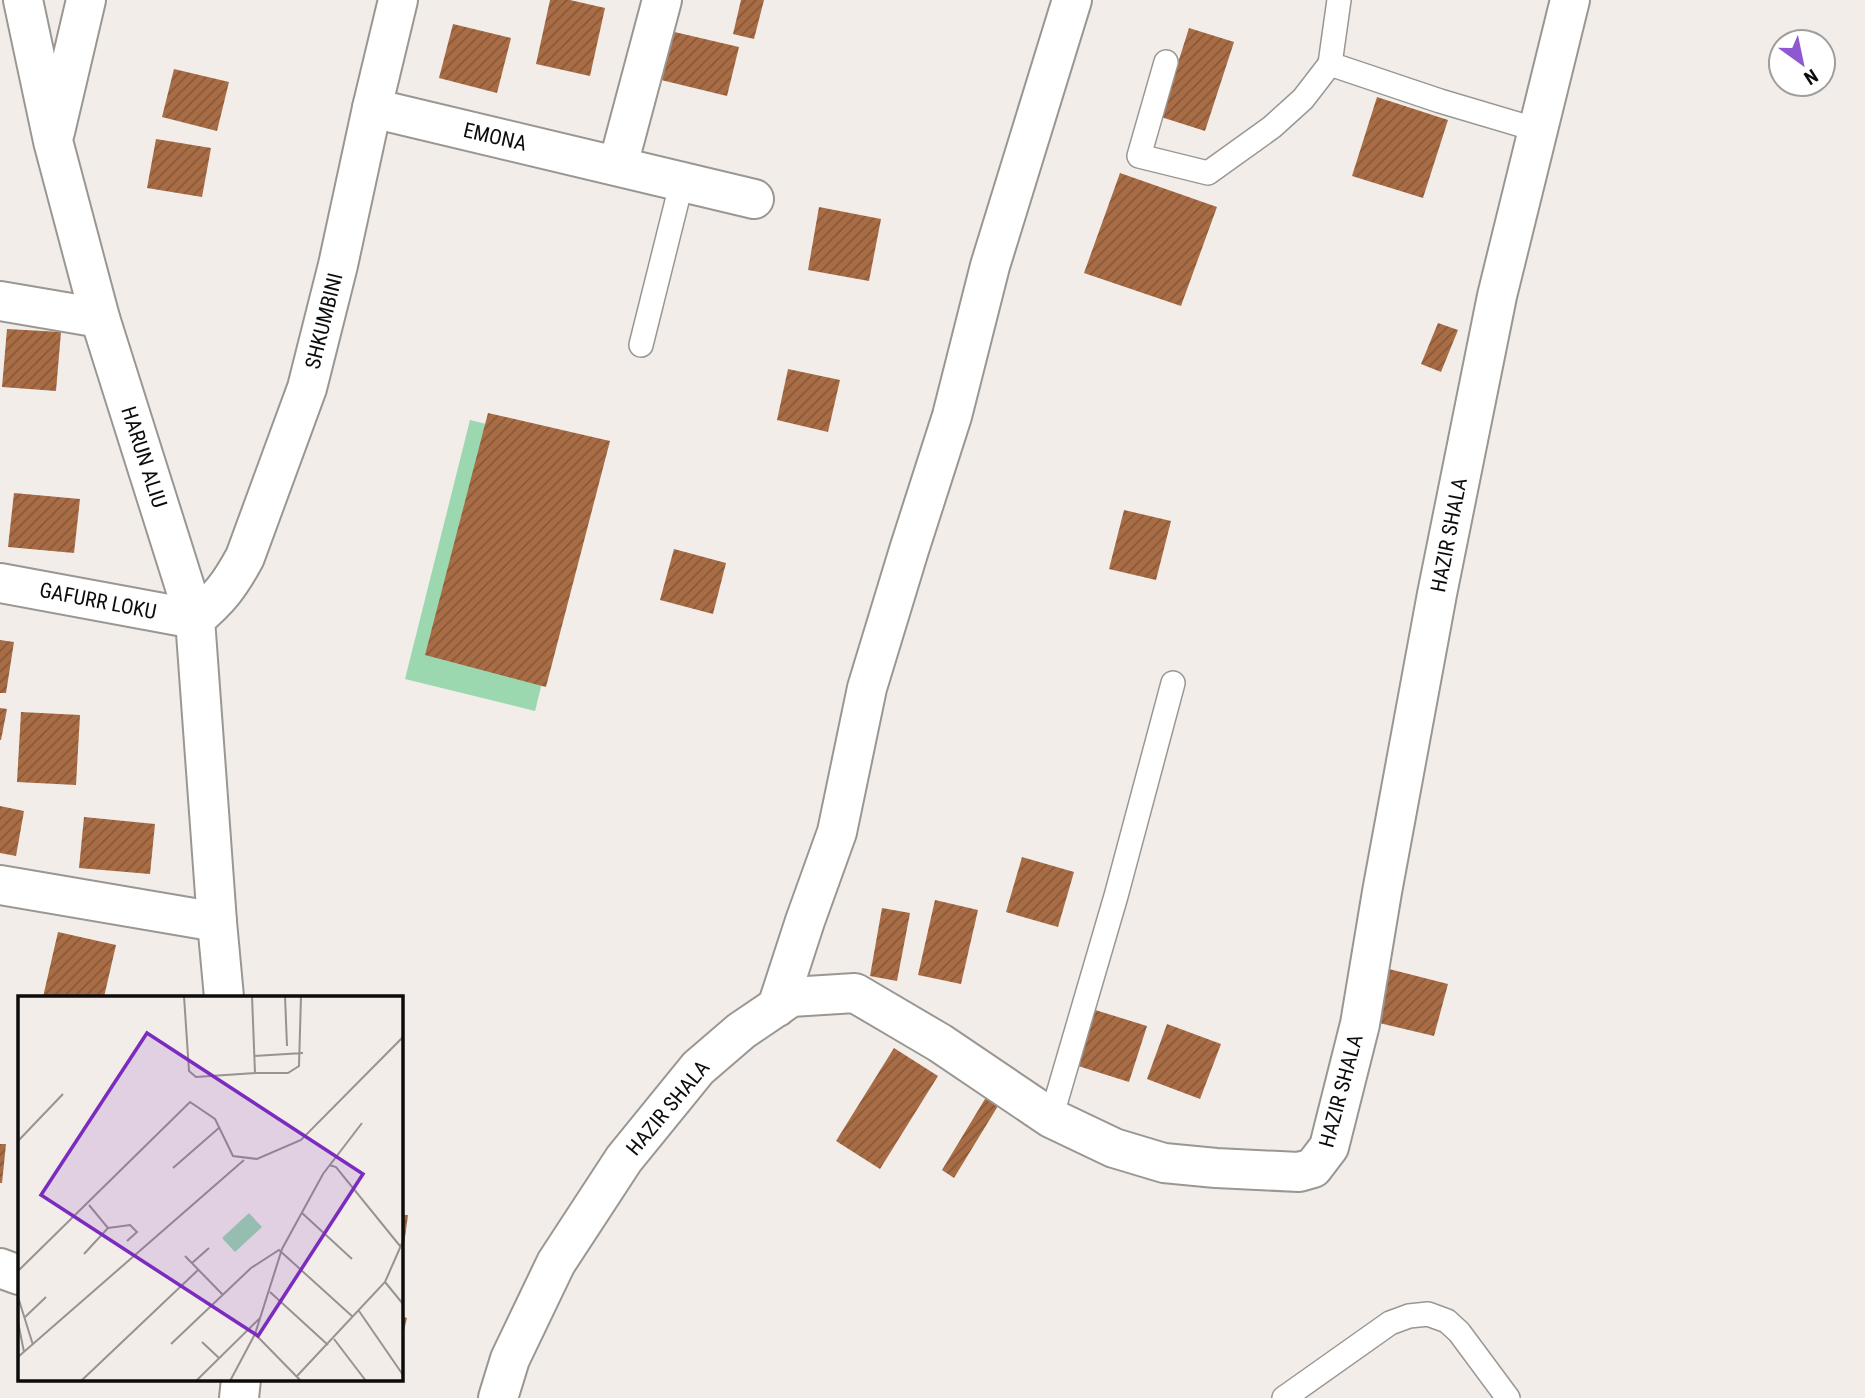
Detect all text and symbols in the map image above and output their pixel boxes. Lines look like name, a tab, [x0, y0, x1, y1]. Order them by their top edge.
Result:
north arrow	[1767, 28, 1837, 98]
text: N	[1800, 64, 1822, 90]
street label: EMONA	[461, 118, 529, 156]
street label: SHKUMBINI	[301, 271, 347, 371]
street label: HARUN ALIU	[116, 403, 172, 511]
street label: HAZIR SHALA	[1426, 476, 1472, 594]
street label: GAFURR LOKU	[37, 578, 159, 624]
inset map	[18, 996, 402, 1380]
street label: HAZIR SHALA	[1314, 1032, 1368, 1150]
street label: HAZIR SHALA	[622, 1056, 714, 1160]

